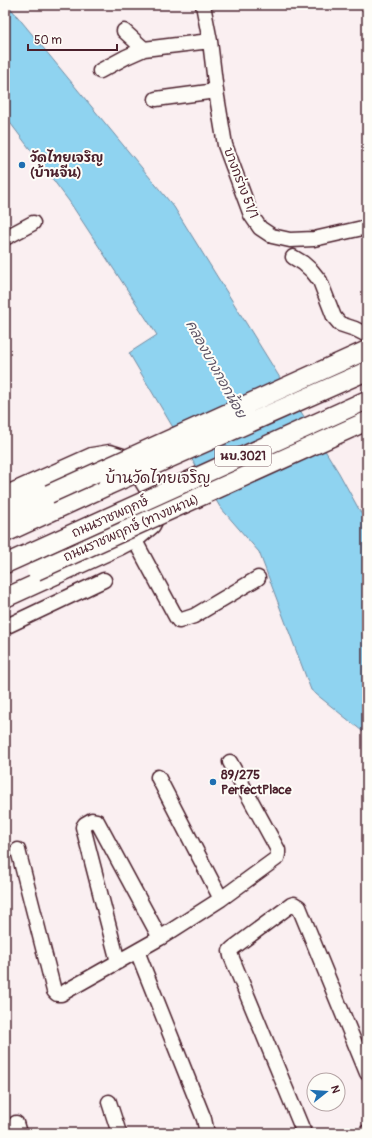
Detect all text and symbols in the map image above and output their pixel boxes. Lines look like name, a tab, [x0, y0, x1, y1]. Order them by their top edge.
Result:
scale bar	[28, 26, 117, 52]
text: 50 m	[34, 33, 62, 48]
street label: บางกร่าง 51/1	[220, 145, 263, 221]
place label: วัดไทยเจริญ (บ้านจีน)	[30, 149, 103, 181]
marker: วัดไทยเจริญ (บ้านจีน)	[17, 160, 27, 170]
water label: คลองบางกอกน้อย	[182, 317, 252, 423]
road number: นบ.3021	[215, 446, 271, 466]
district label: บ้านวัดไทยเจริญ	[105, 468, 211, 488]
street label: ถนนราชพฤกษ์ (ทางขนาน)	[60, 489, 201, 565]
street label: ถนนราชพฤกษ์	[68, 491, 151, 541]
place label: 89/275 PerfectPlace	[221, 767, 292, 798]
marker: 89/275 PerfectPlace	[208, 777, 218, 787]
north arrow	[306, 1072, 346, 1112]
text: N	[328, 1084, 343, 1095]

